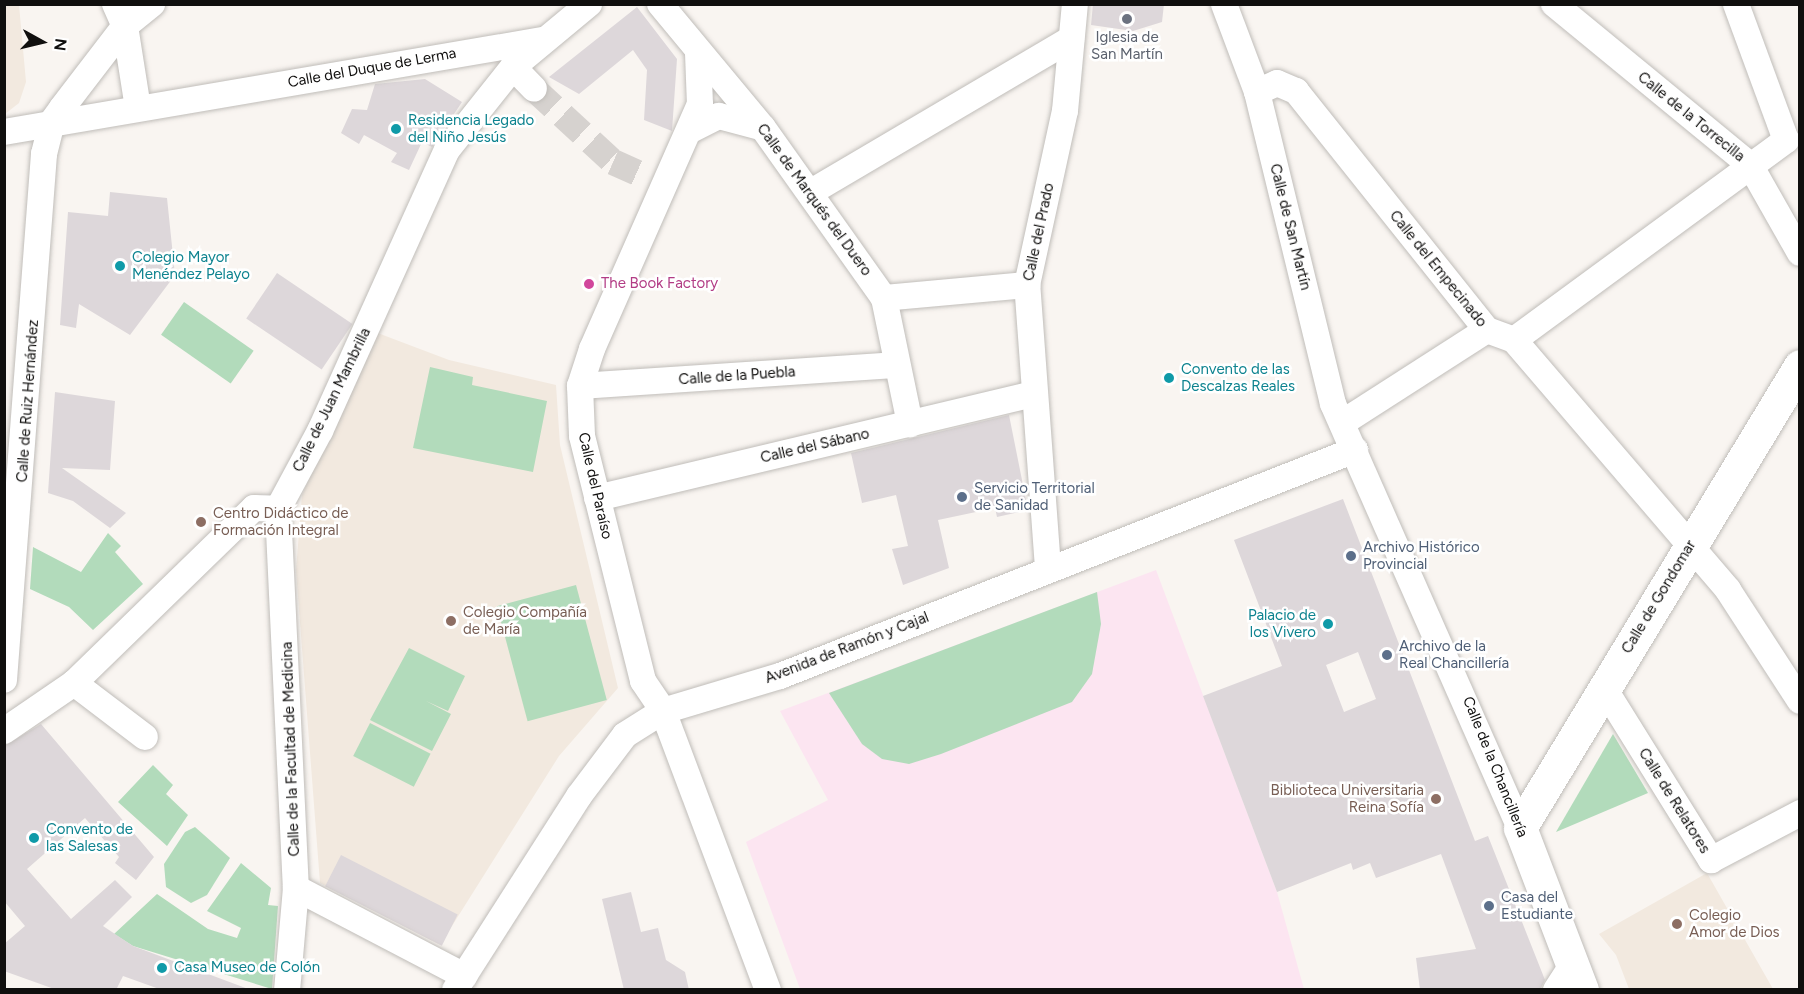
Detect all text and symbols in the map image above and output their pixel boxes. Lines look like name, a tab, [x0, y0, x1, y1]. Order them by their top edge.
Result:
north arrow	[12, 12, 72, 72]
marker: Iglesia de San Martín	[1120, 12, 1134, 26]
place label: Iglesia de San Martín	[1091, 28, 1163, 63]
text: N	[50, 37, 71, 52]
street label: Calle del Duque de Lerma	[286, 44, 458, 92]
street label: Calle de la Torrecilla	[1634, 68, 1748, 166]
place label: Residencia Legado del Niño Jesús	[408, 111, 534, 146]
street label: Calle de Marqués del Duero	[753, 120, 875, 280]
marker: Residencia Legado del Niño Jesús	[389, 122, 403, 136]
street label: Calle de San Martín	[1266, 162, 1314, 292]
street label: Calle del Prado	[1020, 181, 1058, 283]
street label: Calle del Empecinado	[1385, 207, 1491, 331]
place label: Colegio Mayor Menéndez Pelayo	[132, 248, 250, 283]
marker: Colegio Mayor Menéndez Pelayo	[113, 259, 127, 273]
place label: The Book Factory	[601, 275, 718, 293]
marker: The Book Factory	[582, 277, 596, 291]
street label: Calle de Ruiz Hernández	[13, 319, 43, 483]
street label: Calle de Juan Mambrilla	[289, 325, 375, 475]
place label: Convento de las Descalzas Reales	[1181, 360, 1295, 395]
street label: Calle de la Puebla	[678, 363, 796, 389]
marker: Convento de las Descalzas Reales	[1162, 371, 1176, 385]
street label: Calle del Sábano	[759, 425, 871, 467]
street label: Calle del Paraíso	[574, 431, 616, 541]
place label: Servicio Territorial de Sanidad	[974, 479, 1095, 514]
marker: Servicio Territorial de Sanidad	[955, 490, 969, 504]
place label: Centro Didáctico de Formación Integral	[213, 504, 349, 539]
marker: Centro Didáctico de Formación Integral	[194, 515, 208, 529]
street label: Calle de Gondomar	[1618, 537, 1700, 657]
place label: Archivo Histórico Provincial	[1363, 538, 1480, 573]
marker: Archivo Histórico Provincial	[1344, 549, 1358, 563]
place label: Colegio Compañía de María	[463, 603, 587, 638]
place label: Palacio de los Vivero	[1248, 606, 1316, 641]
street label: Avenida de Ramón y Cajal	[763, 608, 931, 688]
marker: Colegio Compañía de María	[444, 614, 458, 628]
marker: Palacio de los Vivero	[1321, 617, 1335, 631]
place label: Archivo de la Real Chancillería	[1399, 637, 1509, 672]
street label: Calle de la Facultad de Medicina	[278, 641, 304, 857]
marker: Archivo de la Real Chancillería	[1380, 648, 1394, 662]
street label: Calle de la Chancillería	[1459, 694, 1531, 840]
street label: Calle de Relatores	[1634, 745, 1714, 857]
place label: Biblioteca Universitaria Reina Sofía	[1271, 781, 1424, 816]
marker: Biblioteca Universitaria Reina Sofía	[1429, 792, 1443, 806]
place label: Convento de las Salesas	[46, 820, 133, 855]
marker: Convento de las Salesas	[27, 831, 41, 845]
place label: Casa del Estudiante	[1501, 888, 1573, 923]
marker: Casa del Estudiante	[1482, 899, 1496, 913]
place label: Colegio Amor de Dios	[1689, 906, 1780, 941]
marker: Colegio Amor de Dios	[1670, 917, 1684, 931]
place label: Casa Museo de Colón	[174, 959, 320, 977]
marker: Casa Museo de Colón	[155, 961, 169, 975]

